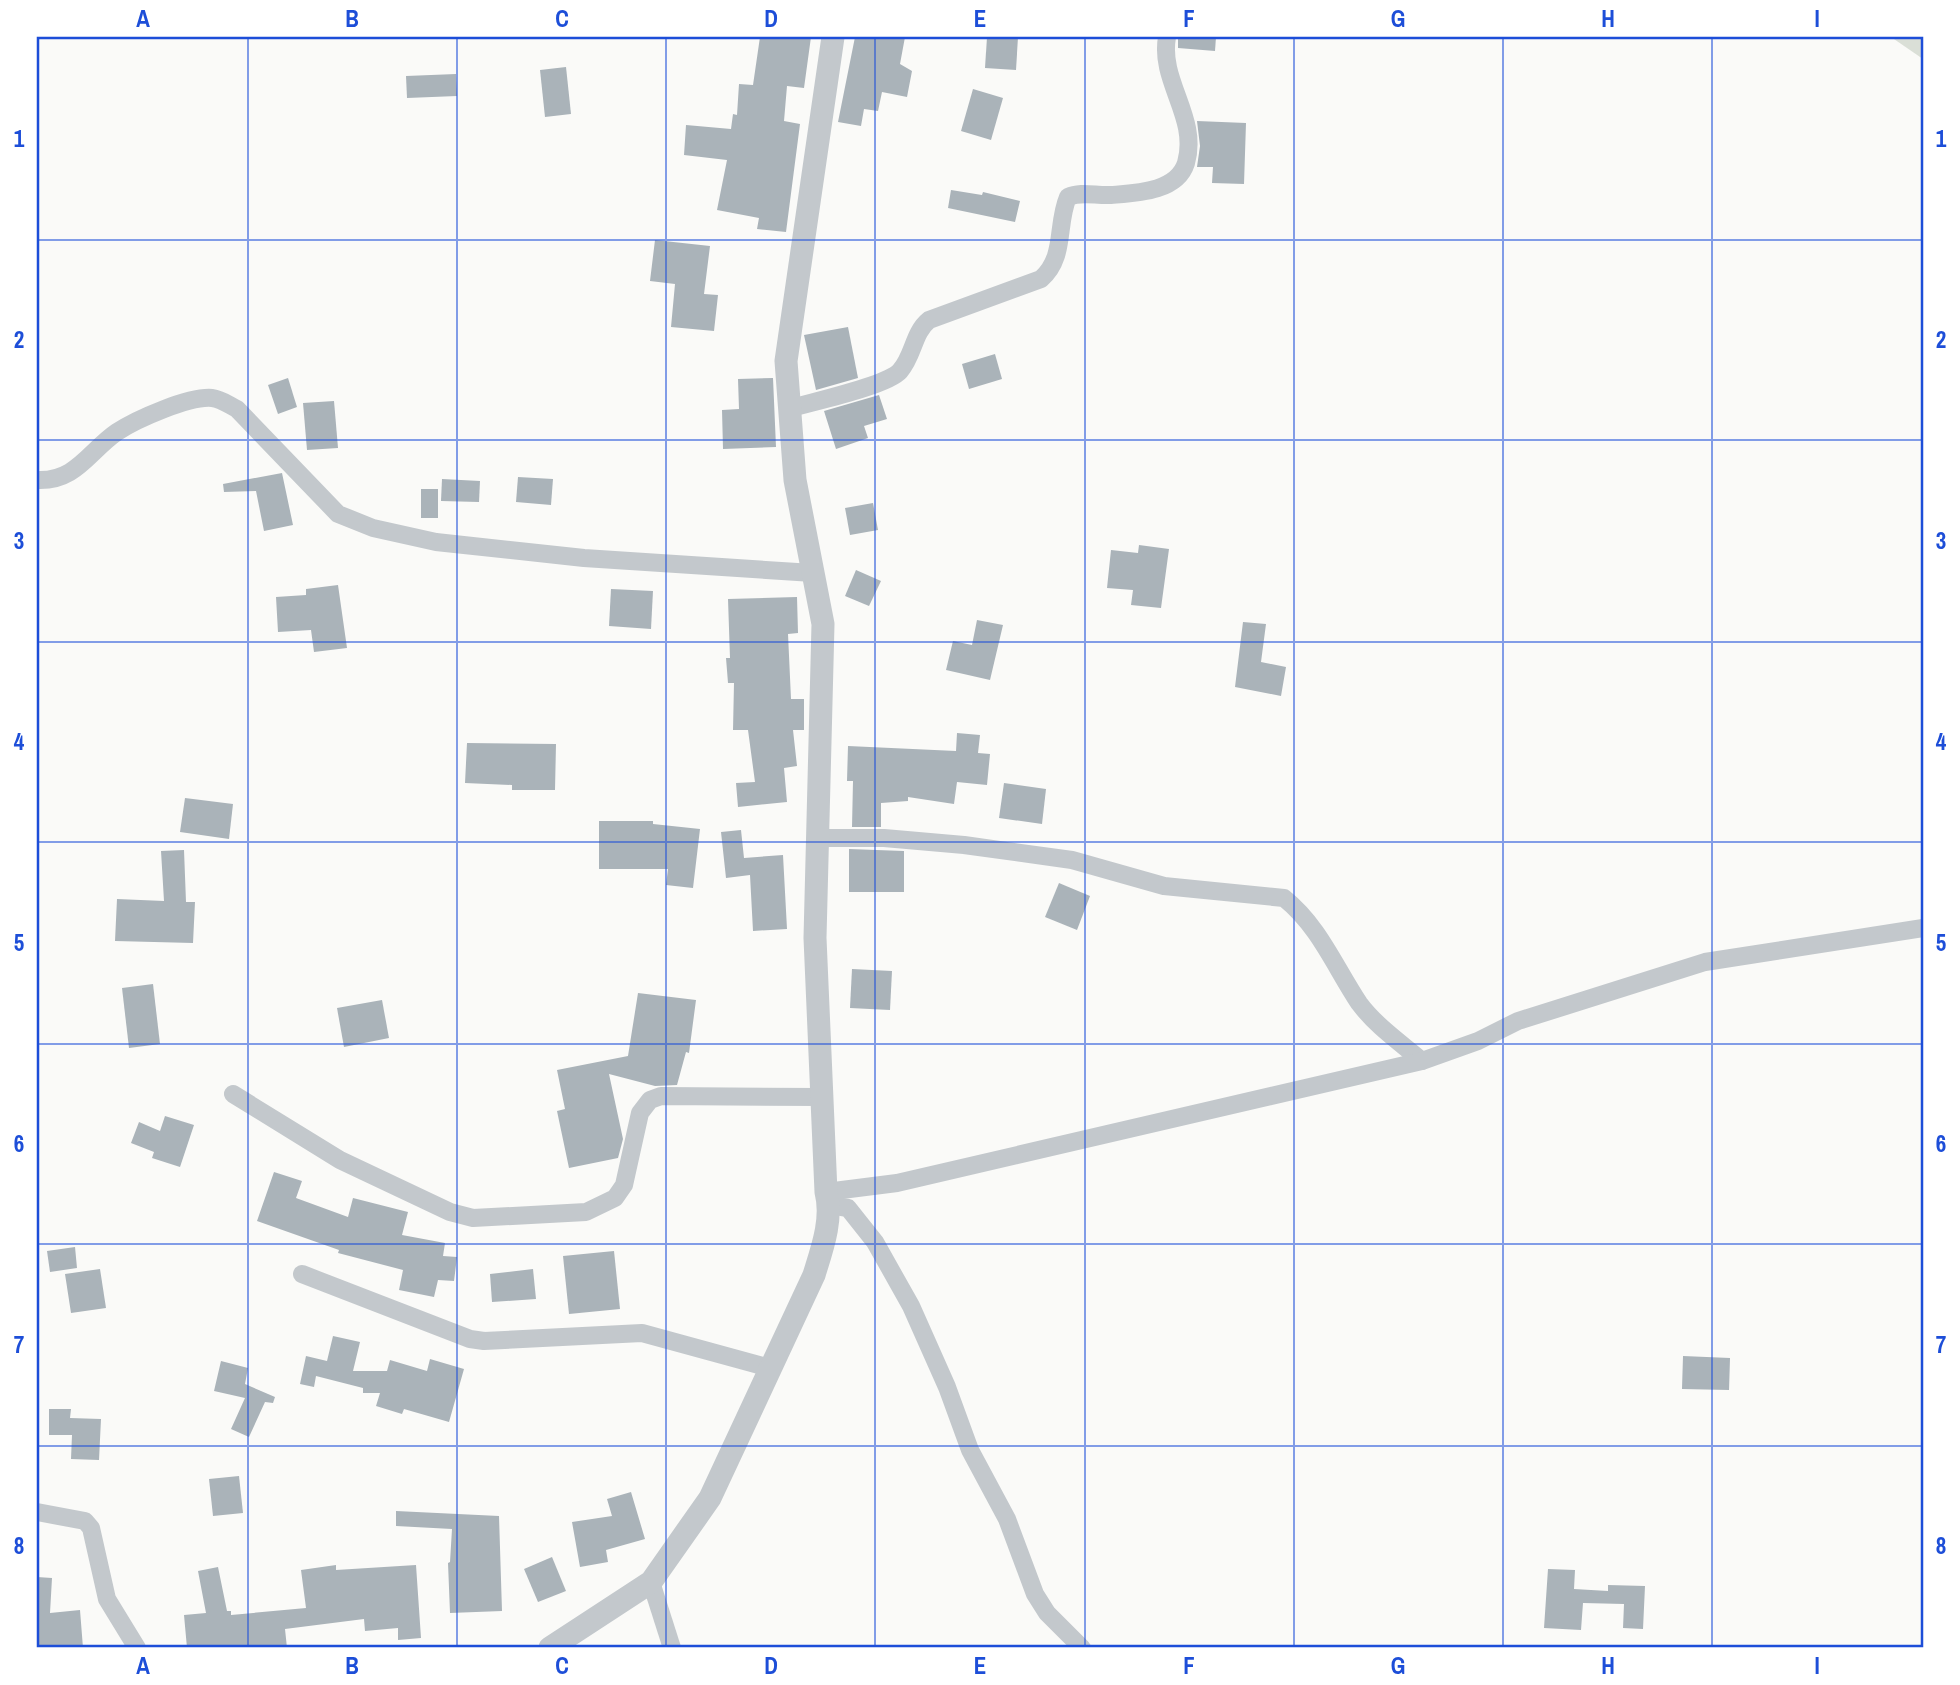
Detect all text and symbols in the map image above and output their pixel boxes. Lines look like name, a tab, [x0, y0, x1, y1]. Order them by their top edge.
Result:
text: A	[136, 3, 150, 34]
text: B	[345, 3, 359, 34]
text: C	[555, 3, 569, 34]
text: D	[764, 3, 778, 34]
text: E	[974, 3, 986, 34]
text: F	[1183, 3, 1195, 34]
text: G	[1391, 3, 1405, 34]
text: H	[1601, 3, 1615, 34]
text: I	[1814, 3, 1820, 34]
text: 1	[14, 123, 25, 154]
text: 1	[1936, 123, 1947, 154]
text: 2	[14, 324, 24, 355]
text: 2	[1936, 324, 1946, 355]
text: 3	[14, 525, 24, 556]
text: 3	[1936, 525, 1946, 556]
text: 4	[14, 726, 25, 757]
text: 4	[1936, 726, 1947, 757]
text: 5	[14, 927, 24, 958]
text: 5	[1936, 927, 1946, 958]
text: 6	[14, 1128, 24, 1159]
text: 6	[1936, 1128, 1946, 1159]
text: 7	[14, 1329, 24, 1360]
text: 7	[1936, 1329, 1946, 1360]
text: 8	[14, 1530, 24, 1561]
text: 8	[1936, 1530, 1946, 1561]
text: A	[136, 1650, 150, 1681]
text: B	[345, 1650, 359, 1681]
text: C	[555, 1650, 569, 1681]
text: D	[764, 1650, 778, 1681]
text: E	[974, 1650, 986, 1681]
text: F	[1183, 1650, 1195, 1681]
text: G	[1391, 1650, 1405, 1681]
text: H	[1601, 1650, 1615, 1681]
text: I	[1814, 1650, 1820, 1681]

